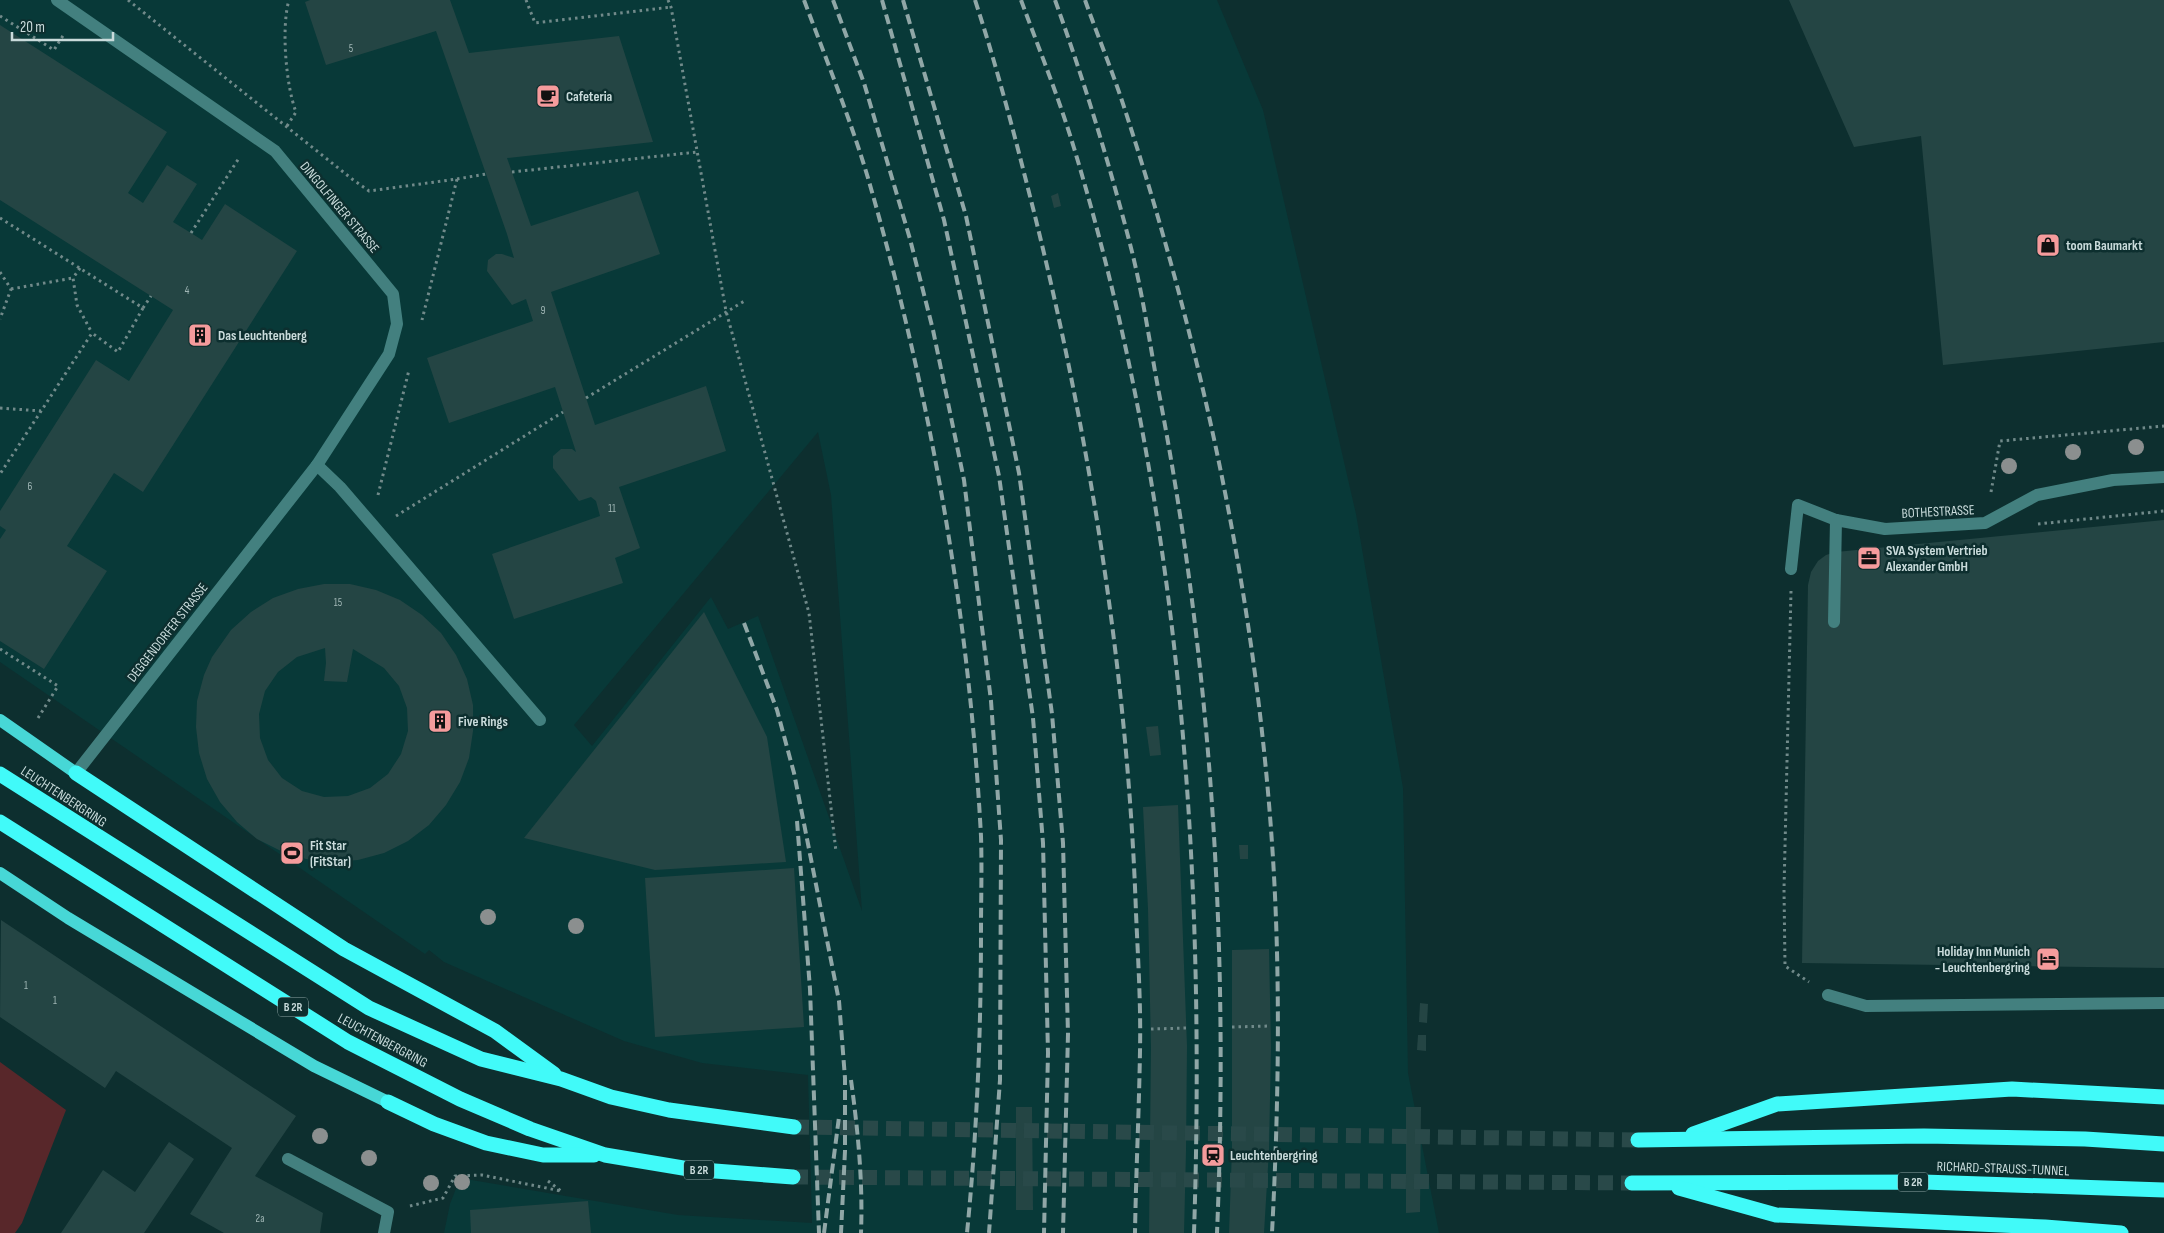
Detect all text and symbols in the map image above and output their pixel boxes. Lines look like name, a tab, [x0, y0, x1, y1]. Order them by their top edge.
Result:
scale bar	[12, 10, 114, 42]
text: 20 m	[20, 18, 45, 37]
house number: 5	[349, 42, 353, 55]
cafe icon: Cafeteria	[535, 83, 561, 109]
place label: Cafeteria	[566, 88, 613, 105]
street label: DINGOLFINGER STRASSE	[296, 158, 383, 257]
shop icon: toom Baumarkt	[2035, 232, 2061, 258]
place label: toom Baumarkt	[2066, 237, 2143, 254]
house number: 4	[185, 284, 190, 297]
house number: 9	[541, 304, 546, 317]
building icon: Das Leuchtenberg	[187, 322, 213, 348]
place label: Das Leuchtenberg	[218, 327, 307, 344]
house number: 6	[28, 480, 33, 493]
street label: BOTHESTRASSE	[1901, 501, 1975, 522]
house number: 11	[608, 502, 616, 515]
place label: SVA System Vertrieb Alexander GmbH	[1885, 542, 1988, 575]
office icon: SVA System Vertrieb Alexander GmbH	[1856, 545, 1882, 571]
street label: DEGGENDORFER STRASSE	[123, 579, 212, 685]
house number: 15	[334, 596, 342, 609]
building icon: Five Rings	[427, 708, 453, 734]
place label: Five Rings	[458, 713, 508, 730]
street label: LEUCHTENBERGRING	[17, 762, 110, 831]
place label: Fit Star (FitStar)	[310, 837, 351, 870]
sports icon: Fit Star (FitStar)	[279, 840, 305, 866]
place label: Holiday Inn Munich - Leuchtenbergring	[1935, 943, 2030, 976]
hotel icon: Holiday Inn Munich - Leuchtenbergring	[2035, 946, 2061, 972]
house number: 1	[24, 979, 28, 992]
house number: 1	[53, 994, 57, 1007]
road number: B 2R	[278, 998, 308, 1016]
street label: LEUCHTENBERGRING	[335, 1010, 431, 1071]
station icon: Leuchtenbergring	[1200, 1142, 1226, 1168]
place label: Leuchtenbergring	[1230, 1147, 1318, 1164]
street label: RICHARD-STRAUSS-TUNNEL	[1936, 1158, 2070, 1179]
road number: B 2R	[684, 1160, 714, 1180]
road number: B 2R	[1898, 1172, 1928, 1192]
house number: 2a	[256, 1212, 264, 1225]

